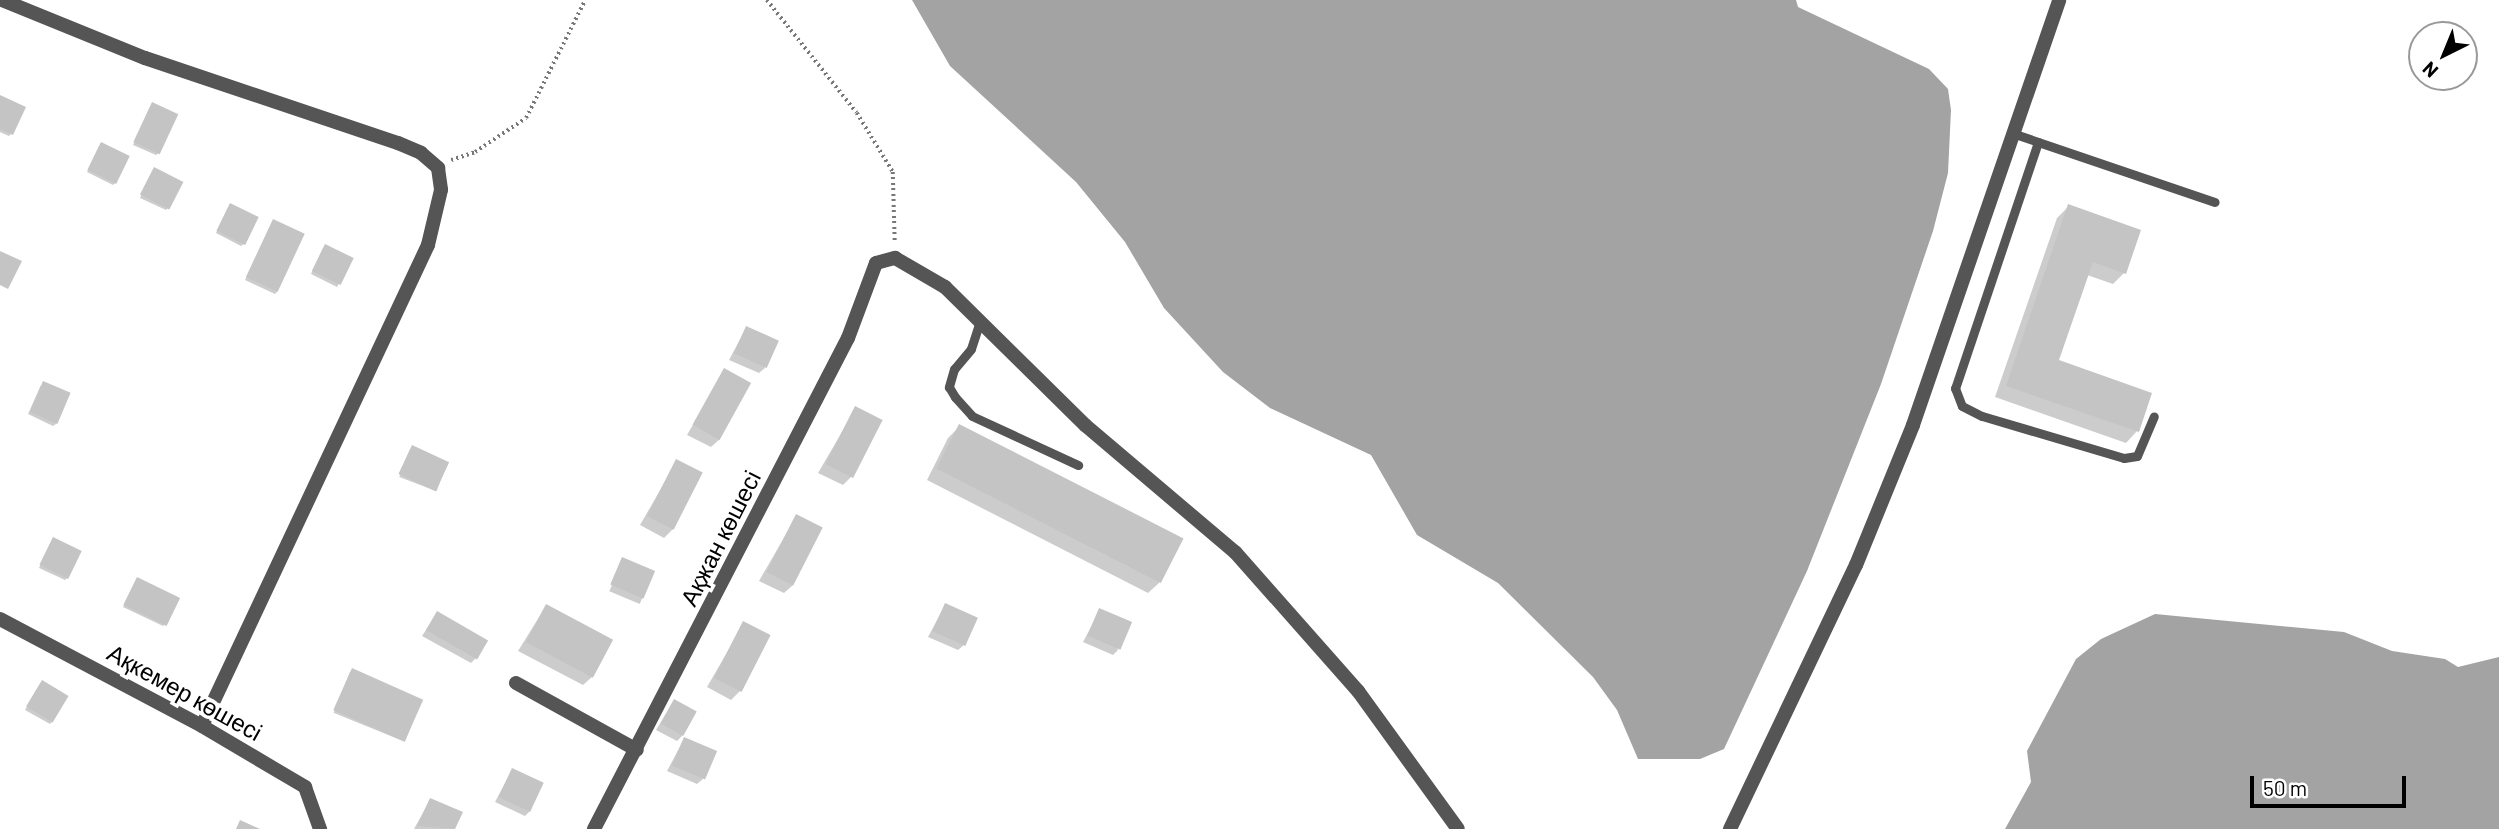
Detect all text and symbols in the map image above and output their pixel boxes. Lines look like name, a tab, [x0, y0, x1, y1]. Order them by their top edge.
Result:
north arrow	[2408, 21, 2478, 91]
text: N	[2417, 58, 2442, 83]
street label: Ақжан көшесі	[674, 466, 766, 610]
street label: Ақкемер көшесі	[103, 638, 267, 746]
scale bar	[2254, 762, 2410, 806]
text: 50 m	[2263, 775, 2307, 800]

